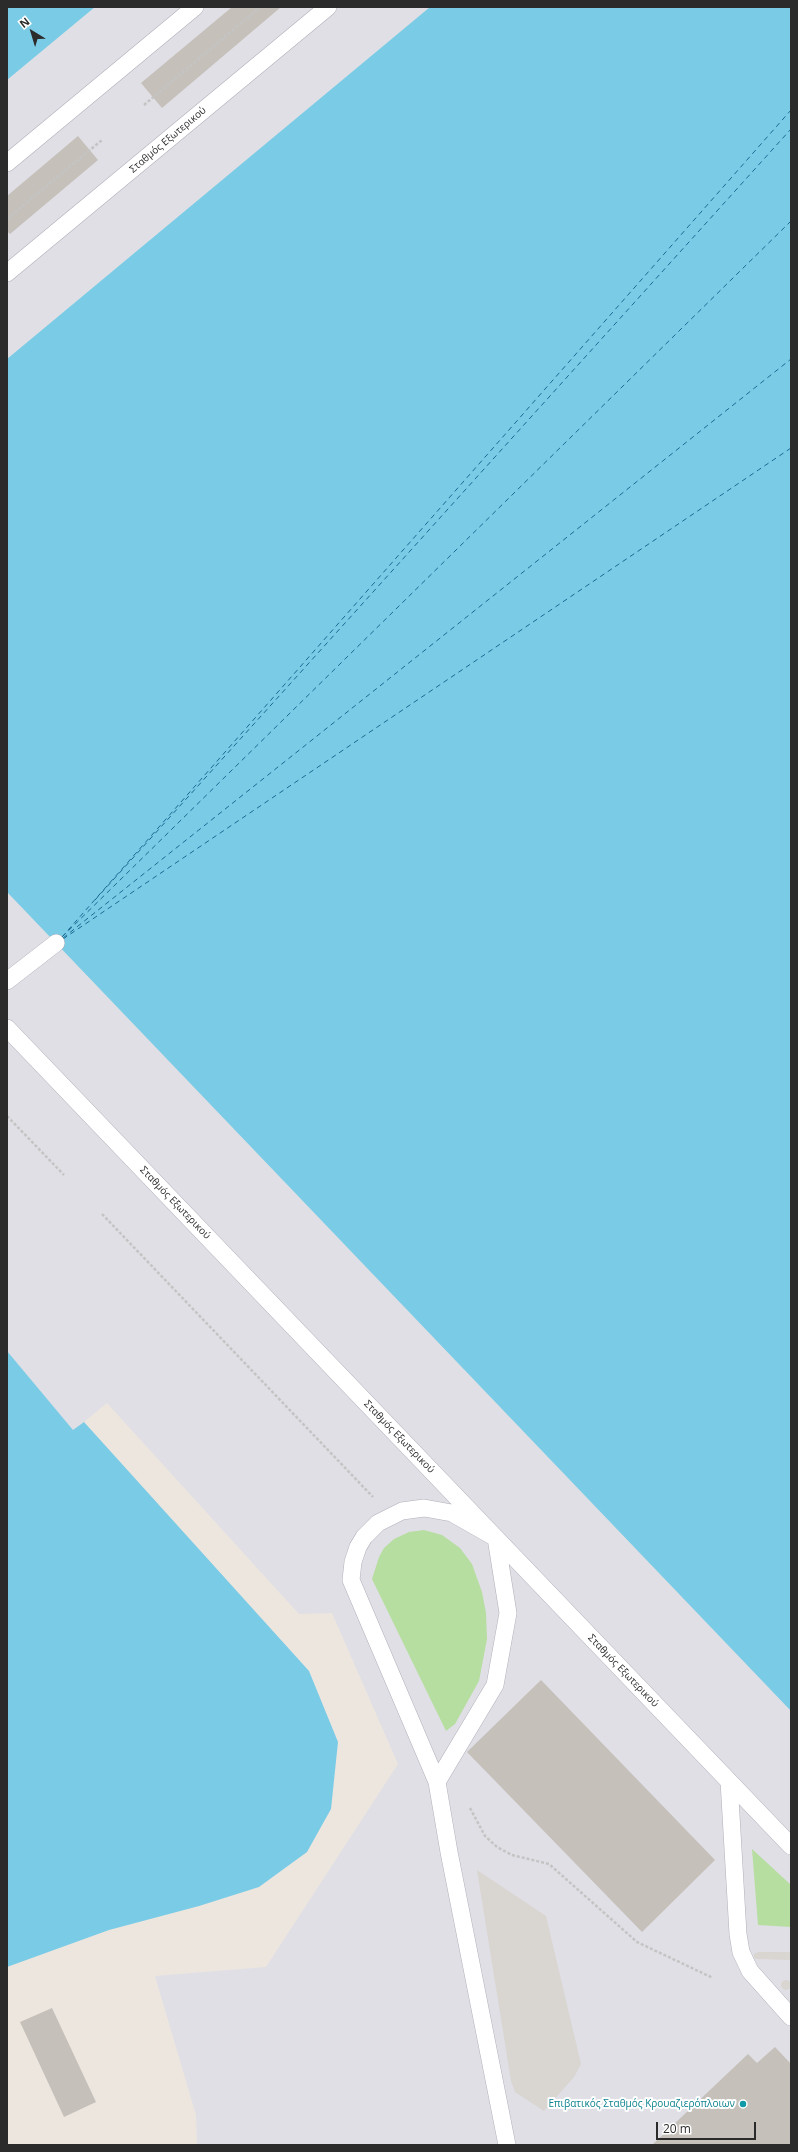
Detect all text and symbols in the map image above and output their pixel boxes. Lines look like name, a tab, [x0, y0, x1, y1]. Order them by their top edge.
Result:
north arrow	[12, 12, 52, 52]
text: N	[16, 13, 32, 31]
street label: Σταθμός Εξωτερικού	[127, 104, 209, 176]
street label: Σταθμός Εξωτερικού	[137, 1164, 213, 1242]
street label: Σταθμός Εξωτερικού	[361, 1398, 437, 1476]
street label: Σταθμός Εξωτερικού	[585, 1632, 661, 1710]
place label: Επιβατικός Σταθμός Κρουαζιερόπλοιων	[549, 2098, 735, 2110]
marker: Επιβατικός Σταθμός Κρουαζιερόπλοιων	[738, 2099, 748, 2109]
scale bar	[658, 2114, 758, 2140]
text: 20 m	[663, 2120, 691, 2137]

